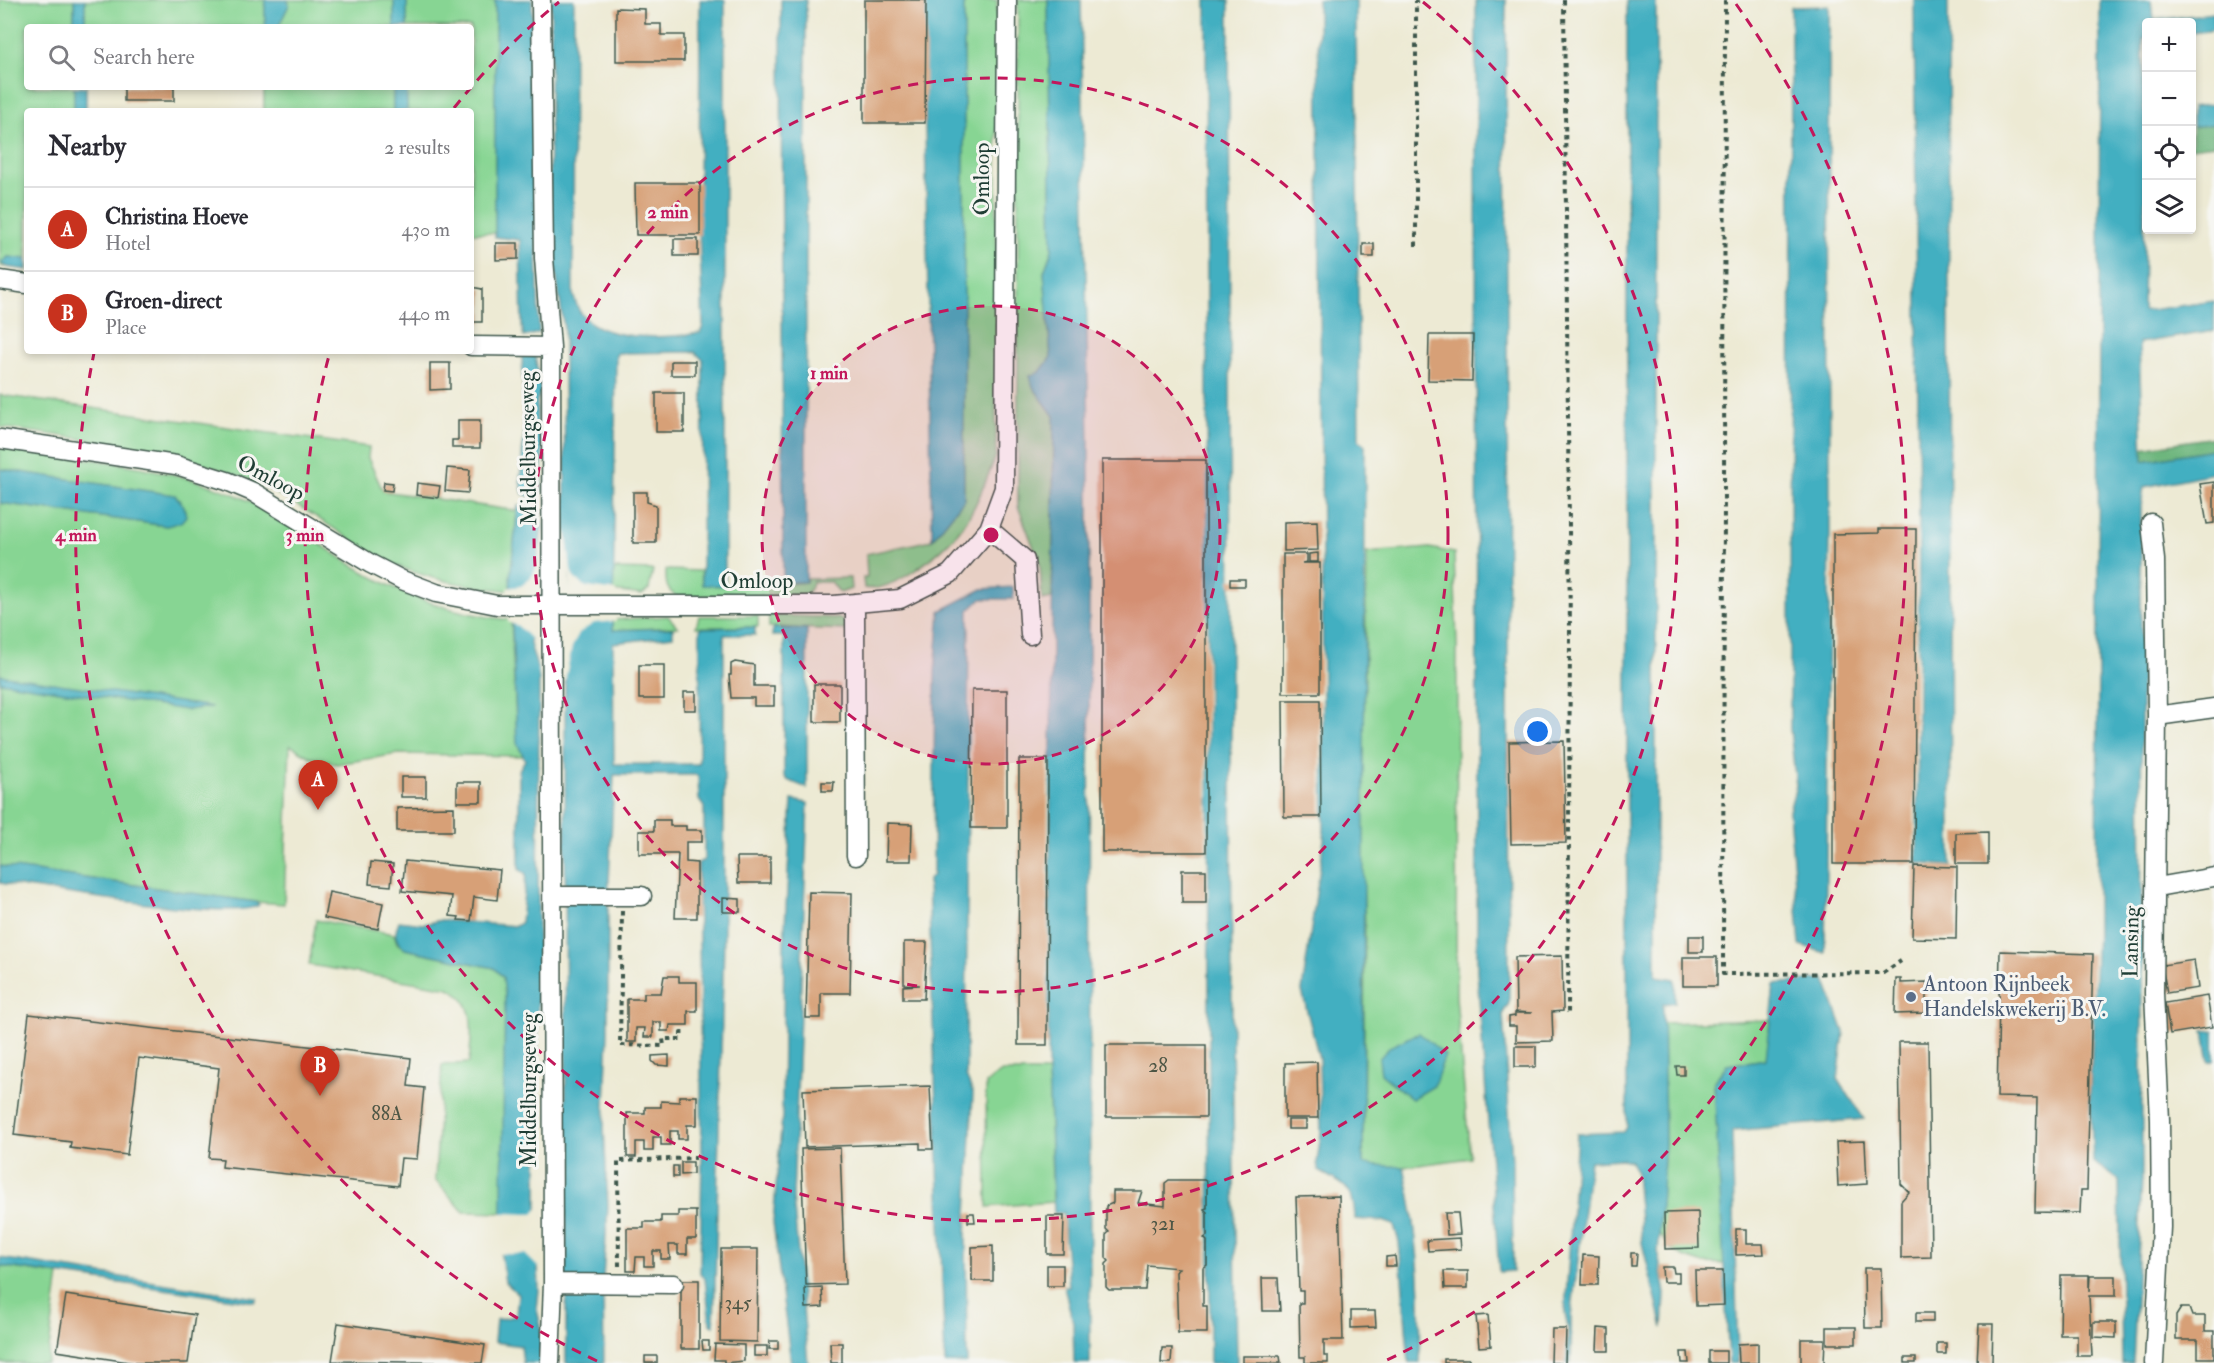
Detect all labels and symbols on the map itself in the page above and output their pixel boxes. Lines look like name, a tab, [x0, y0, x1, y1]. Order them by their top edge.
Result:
street label: Omloop	[968, 143, 997, 215]
text: 2 min	[648, 201, 689, 224]
text: 1 min	[810, 362, 849, 385]
street label: Middelburgseweg	[513, 369, 543, 526]
street label: Omloop	[232, 449, 310, 508]
text: 4 min	[54, 524, 97, 547]
text: 3 min	[286, 524, 325, 547]
centre of rings	[981, 525, 1001, 545]
street label: Omloop	[721, 567, 793, 596]
your location	[1523, 717, 1552, 746]
pin: A	[298, 760, 338, 810]
street label: Lansing	[2116, 905, 2146, 978]
place label: Antoon Rijnbeek Handelskwekerij B.V.	[1922, 970, 2106, 1023]
marker: Antoon Rijnbeek Handelskwekerij B.V.	[1904, 990, 1918, 1004]
street label: Middelburgseweg	[515, 1012, 543, 1167]
pin: B	[300, 1046, 340, 1096]
house number: 28	[1148, 1053, 1168, 1078]
house number: 88A	[371, 1101, 403, 1126]
house number: 321	[1151, 1211, 1175, 1236]
house number: 345	[724, 1290, 752, 1315]

